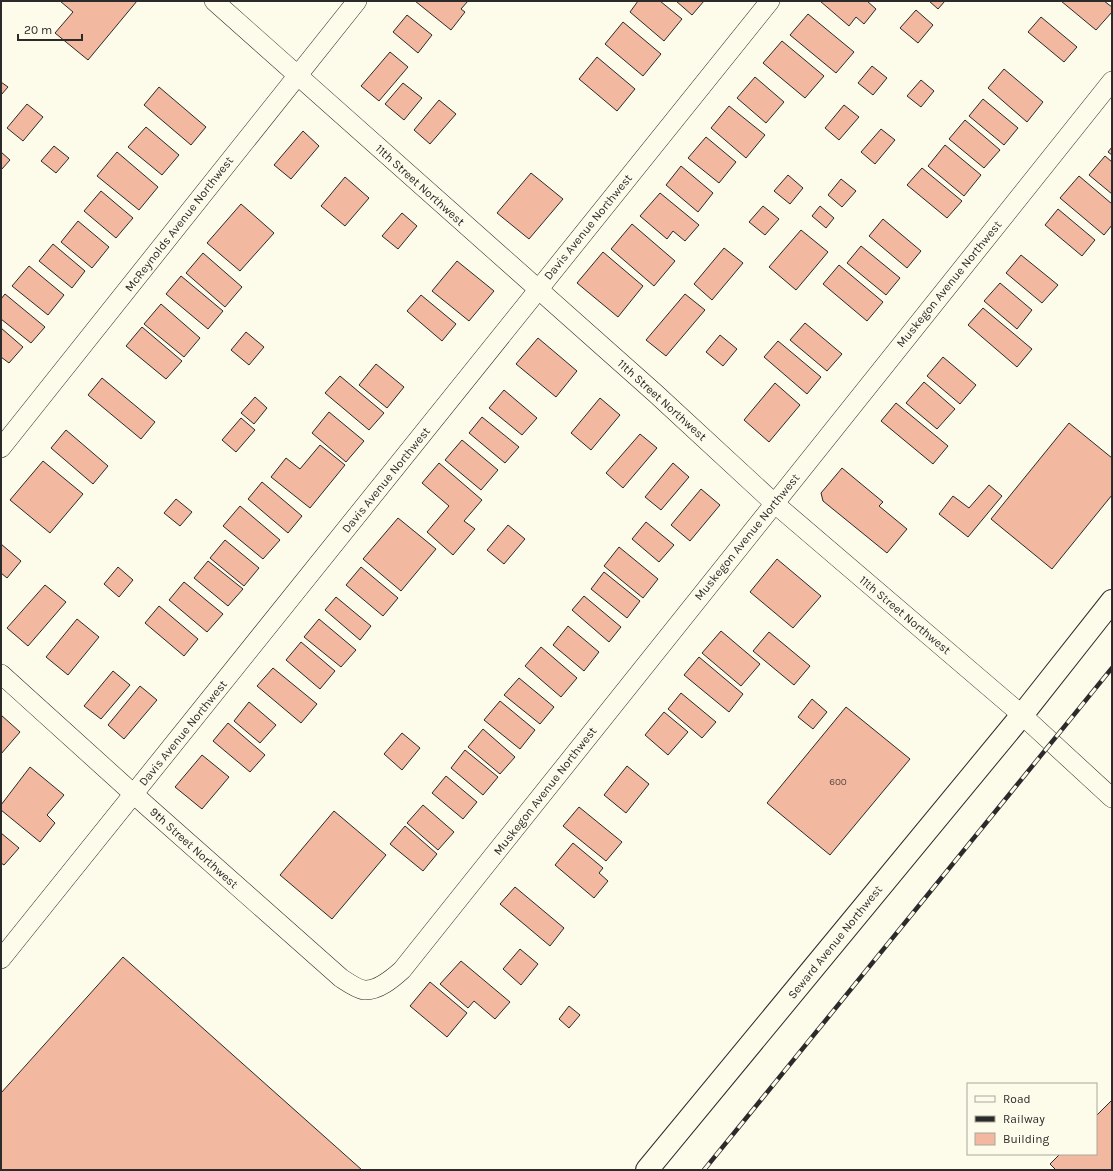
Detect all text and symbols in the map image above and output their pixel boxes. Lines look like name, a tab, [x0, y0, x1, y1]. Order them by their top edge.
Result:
scale bar	[18, 16, 82, 42]
text: 20 m	[24, 23, 52, 37]
street label: 11th Street Northwest	[373, 141, 468, 229]
street label: McReynolds Avenue Northwest	[122, 153, 236, 294]
street label: Davis Avenue Northwest	[541, 171, 635, 283]
street label: Muskegon Avenue Northwest	[894, 217, 1005, 350]
street label: 11th Street Northwest	[615, 356, 710, 444]
street label: Davis Avenue Northwest	[339, 424, 433, 536]
street label: Muskegon Avenue Northwest	[692, 470, 803, 603]
street label: 11th Street Northwest	[857, 573, 954, 658]
street label: Davis Avenue Northwest	[136, 677, 230, 789]
street label: Muskegon Avenue Northwest	[491, 724, 600, 858]
house number: 600	[829, 776, 847, 788]
street label: 9th Street Northwest	[147, 805, 241, 892]
street label: Seward Avenue Northwest	[785, 882, 885, 1002]
legend	[967, 1083, 1097, 1155]
text: Road	[1003, 1092, 1031, 1106]
text: Railway	[1003, 1112, 1045, 1126]
text: Building	[1003, 1132, 1050, 1146]

